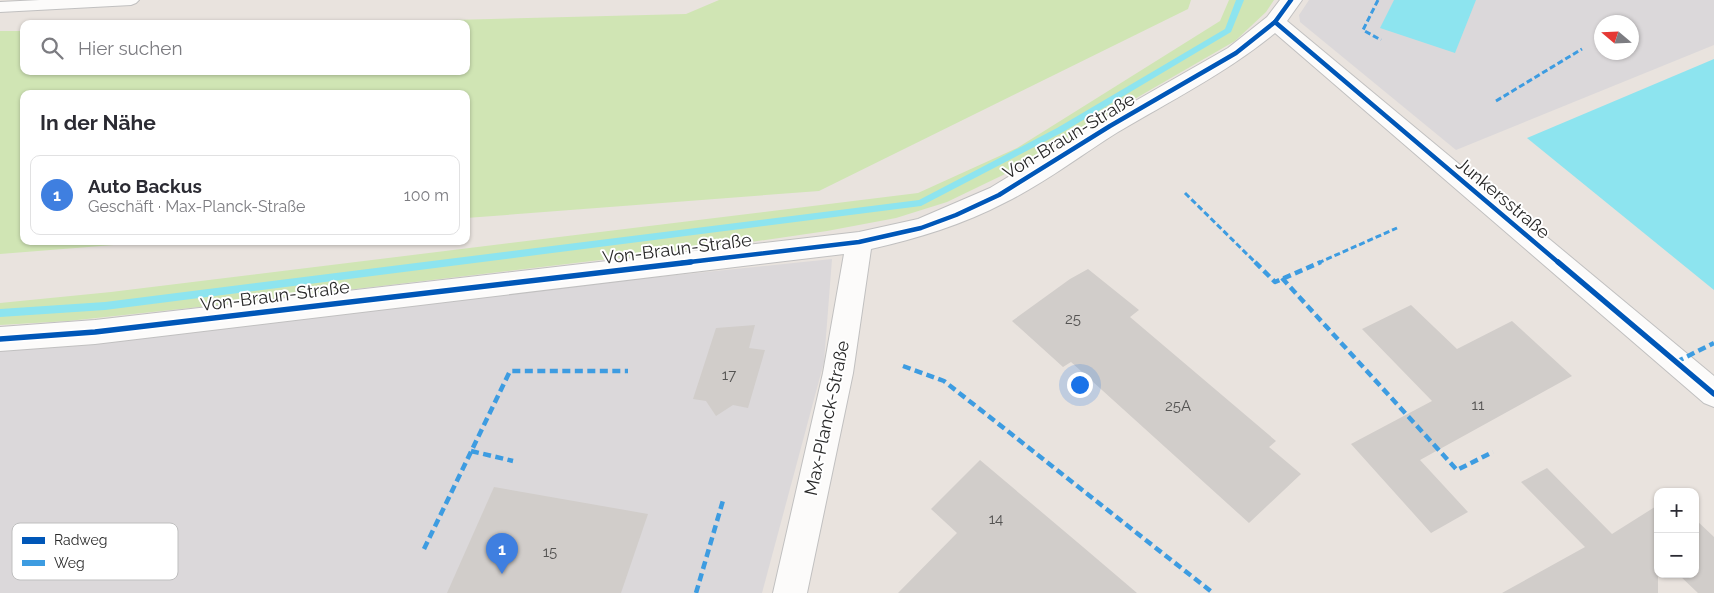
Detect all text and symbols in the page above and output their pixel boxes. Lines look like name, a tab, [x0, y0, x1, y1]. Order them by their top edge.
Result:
north arrow	[1594, 15, 1639, 60]
search box	[20, 20, 470, 75]
icon: search	[38, 34, 66, 62]
text: Hier suchen	[78, 37, 183, 59]
street label: Von-Braun-Straße	[999, 88, 1139, 183]
text: In der Nähe	[40, 110, 156, 135]
street label: Junkersstraße	[1452, 152, 1555, 243]
text: Auto Backus	[88, 175, 202, 197]
text: 1	[53, 186, 61, 205]
text: 100 m	[404, 186, 449, 205]
text: Geschäft · Max-Planck-Straße	[88, 197, 305, 216]
street label: Von-Braun-Straße	[601, 229, 753, 268]
street label: Von-Braun-Straße	[199, 276, 351, 315]
house number: 25	[1065, 310, 1081, 328]
street label: Max-Planck-Straße	[800, 338, 853, 497]
house number: 17	[722, 366, 736, 384]
your location	[1067, 372, 1093, 398]
house number: 11	[1472, 396, 1485, 414]
house number: 25A	[1165, 397, 1191, 415]
map controls	[1654, 488, 1699, 578]
button: +	[1654, 488, 1699, 533]
house number: 14	[989, 510, 1003, 528]
legend	[12, 523, 178, 580]
text: Radweg	[54, 532, 107, 548]
pin: 1	[486, 533, 518, 574]
button: −	[1654, 533, 1699, 578]
house number: 15	[543, 543, 557, 561]
text: Weg	[54, 555, 85, 571]

